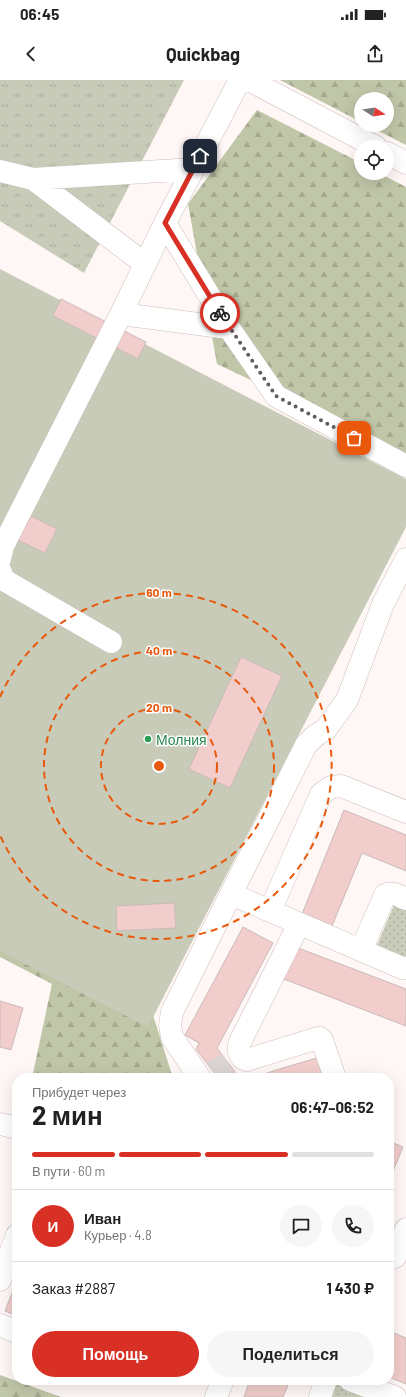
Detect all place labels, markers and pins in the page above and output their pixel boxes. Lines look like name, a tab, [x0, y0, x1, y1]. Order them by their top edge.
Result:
pin	[183, 139, 217, 173]
pin	[337, 421, 371, 455]
place label: Молния	[156, 731, 207, 748]
marker: Молния	[143, 734, 153, 744]
centre of rings	[152, 759, 166, 773]

